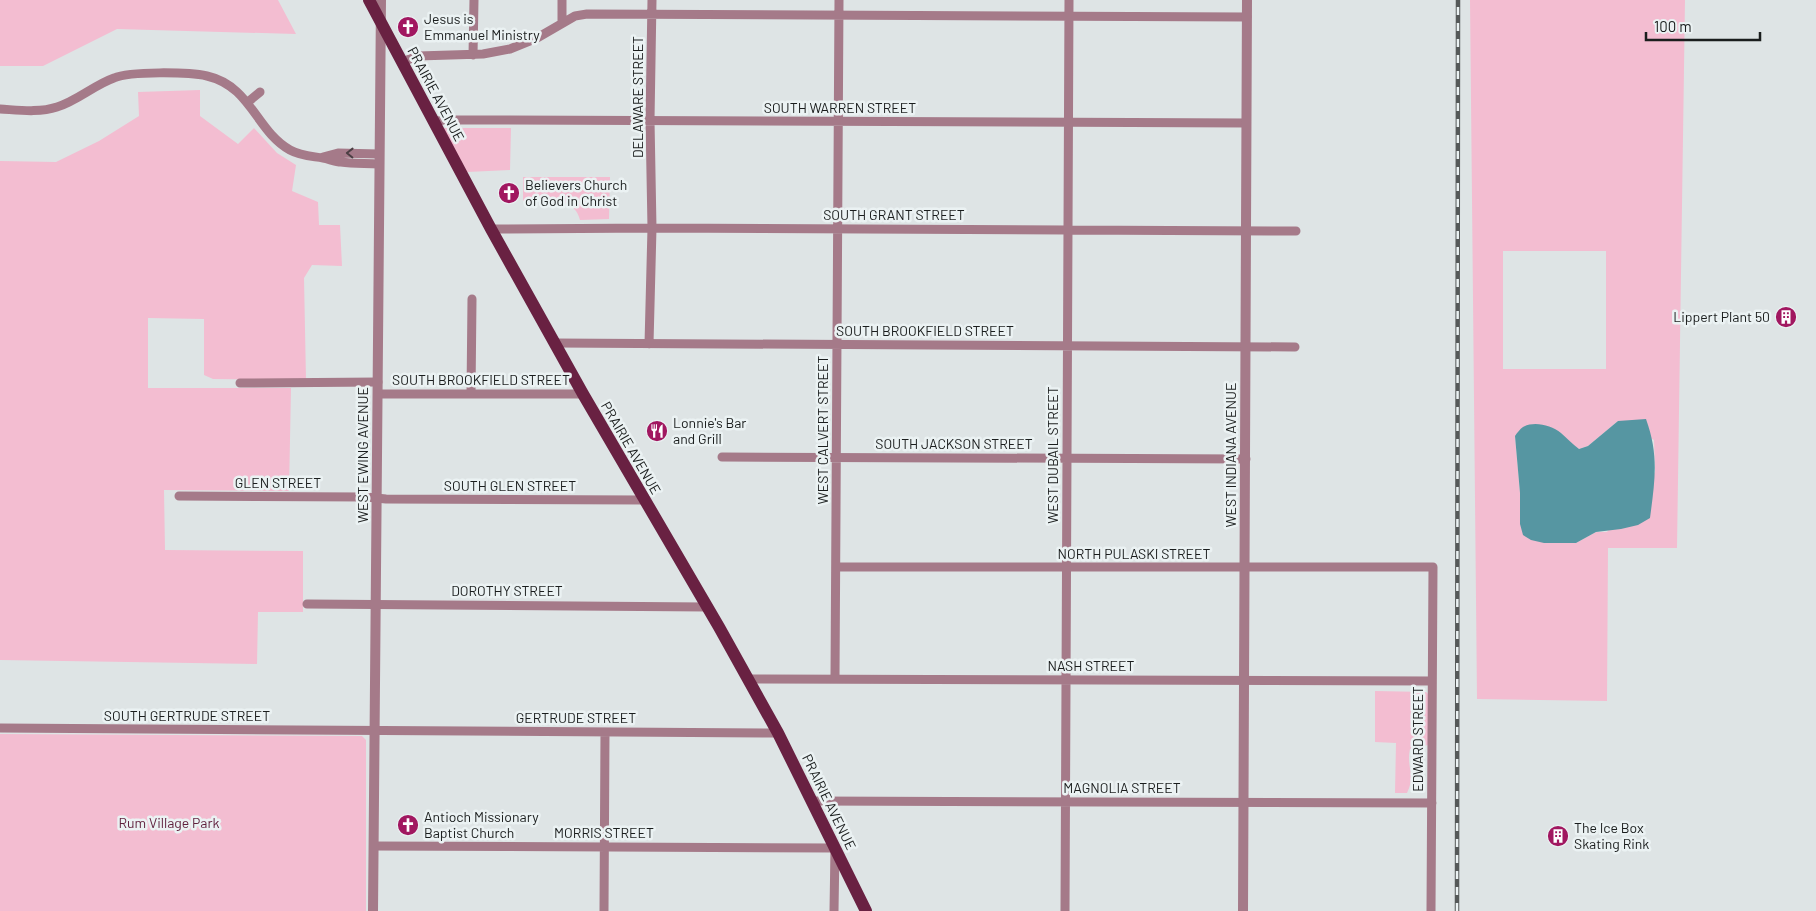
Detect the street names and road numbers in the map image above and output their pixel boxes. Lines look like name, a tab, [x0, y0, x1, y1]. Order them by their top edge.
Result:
street label: DELAWARE STREET	[629, 36, 646, 158]
street label: PRAIRIE AVENUE	[404, 44, 468, 144]
street label: SOUTH WARREN STREET	[764, 99, 916, 116]
street label: SOUTH GRANT STREET	[823, 206, 965, 223]
street label: SOUTH BROOKFIELD STREET	[836, 322, 1014, 339]
street label: WEST CALVERT STREET	[814, 356, 831, 504]
street label: SOUTH BROOKFIELD STREET	[392, 371, 570, 388]
street label: WEST INDIANA AVENUE	[1222, 383, 1239, 528]
street label: WEST DUBAIL STREET	[1044, 386, 1061, 524]
street label: WEST EWING AVENUE	[354, 387, 371, 523]
street label: PRAIRIE AVENUE	[598, 398, 665, 497]
street label: SOUTH JACKSON STREET	[875, 435, 1033, 452]
street label: GLEN STREET	[235, 474, 321, 491]
street label: SOUTH GLEN STREET	[444, 477, 576, 494]
street label: NORTH PULASKI STREET	[1057, 545, 1211, 562]
street label: DOROTHY STREET	[451, 582, 563, 599]
street label: NASH STREET	[1048, 657, 1134, 674]
street label: EDWARD STREET	[1409, 686, 1426, 792]
street label: SOUTH GERTRUDE STREET	[104, 707, 270, 724]
street label: GERTRUDE STREET	[516, 709, 636, 726]
street label: PRAIRIE AVENUE	[799, 751, 860, 852]
street label: MAGNOLIA STREET	[1063, 779, 1181, 796]
street label: MORRIS STREET	[554, 824, 654, 841]

